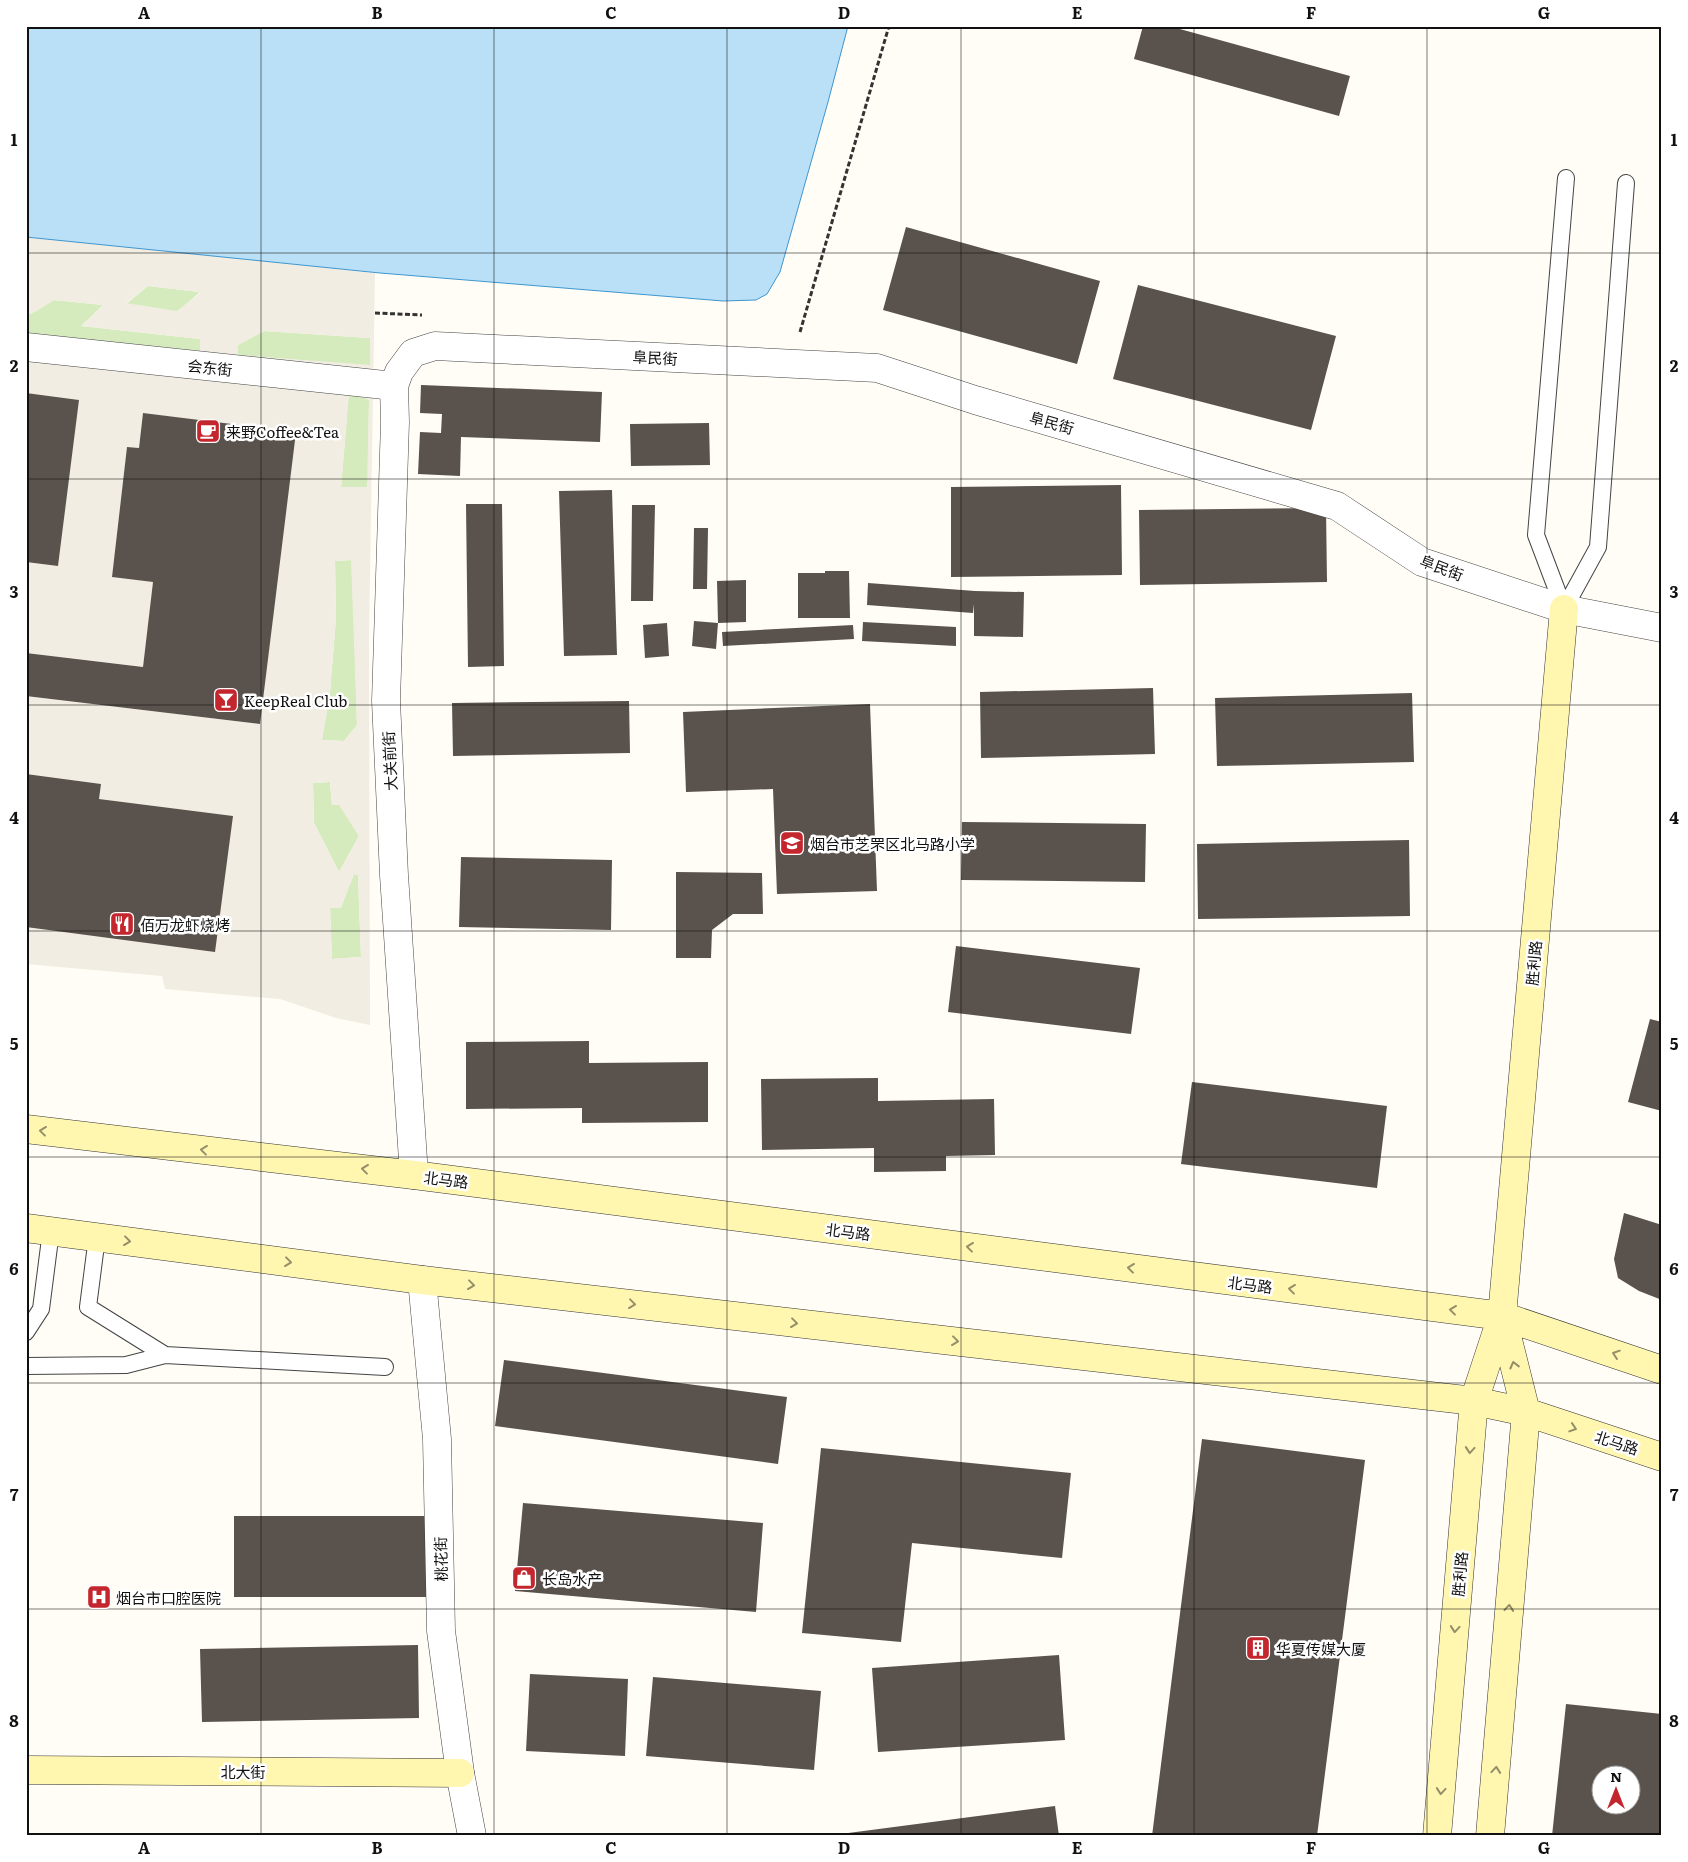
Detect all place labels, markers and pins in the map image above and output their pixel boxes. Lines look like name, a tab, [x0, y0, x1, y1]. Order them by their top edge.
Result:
cafe icon: 来野Coffee&Tea	[195, 418, 221, 444]
place label: 来野Coffee&Tea	[226, 420, 340, 443]
bar icon: KeepReal Club	[213, 687, 239, 713]
place label: KeepReal Club	[244, 689, 347, 712]
school or university icon: 烟台市芝罘区北马路小学	[779, 830, 805, 856]
place label: 烟台市芝罘区北马路小学	[810, 832, 975, 855]
restaurant icon: 佰万龙虾烧烤	[109, 911, 135, 937]
place label: 佰万龙虾烧烤	[140, 913, 230, 936]
shop icon: 长岛水产	[511, 1565, 537, 1591]
place label: 长岛水产	[542, 1567, 602, 1590]
hospital icon: 烟台市口腔医院	[86, 1584, 112, 1610]
place label: 烟台市口腔医院	[116, 1586, 221, 1609]
building icon: 华夏传媒大厦	[1245, 1635, 1271, 1661]
place label: 华夏传媒大厦	[1276, 1637, 1366, 1660]

